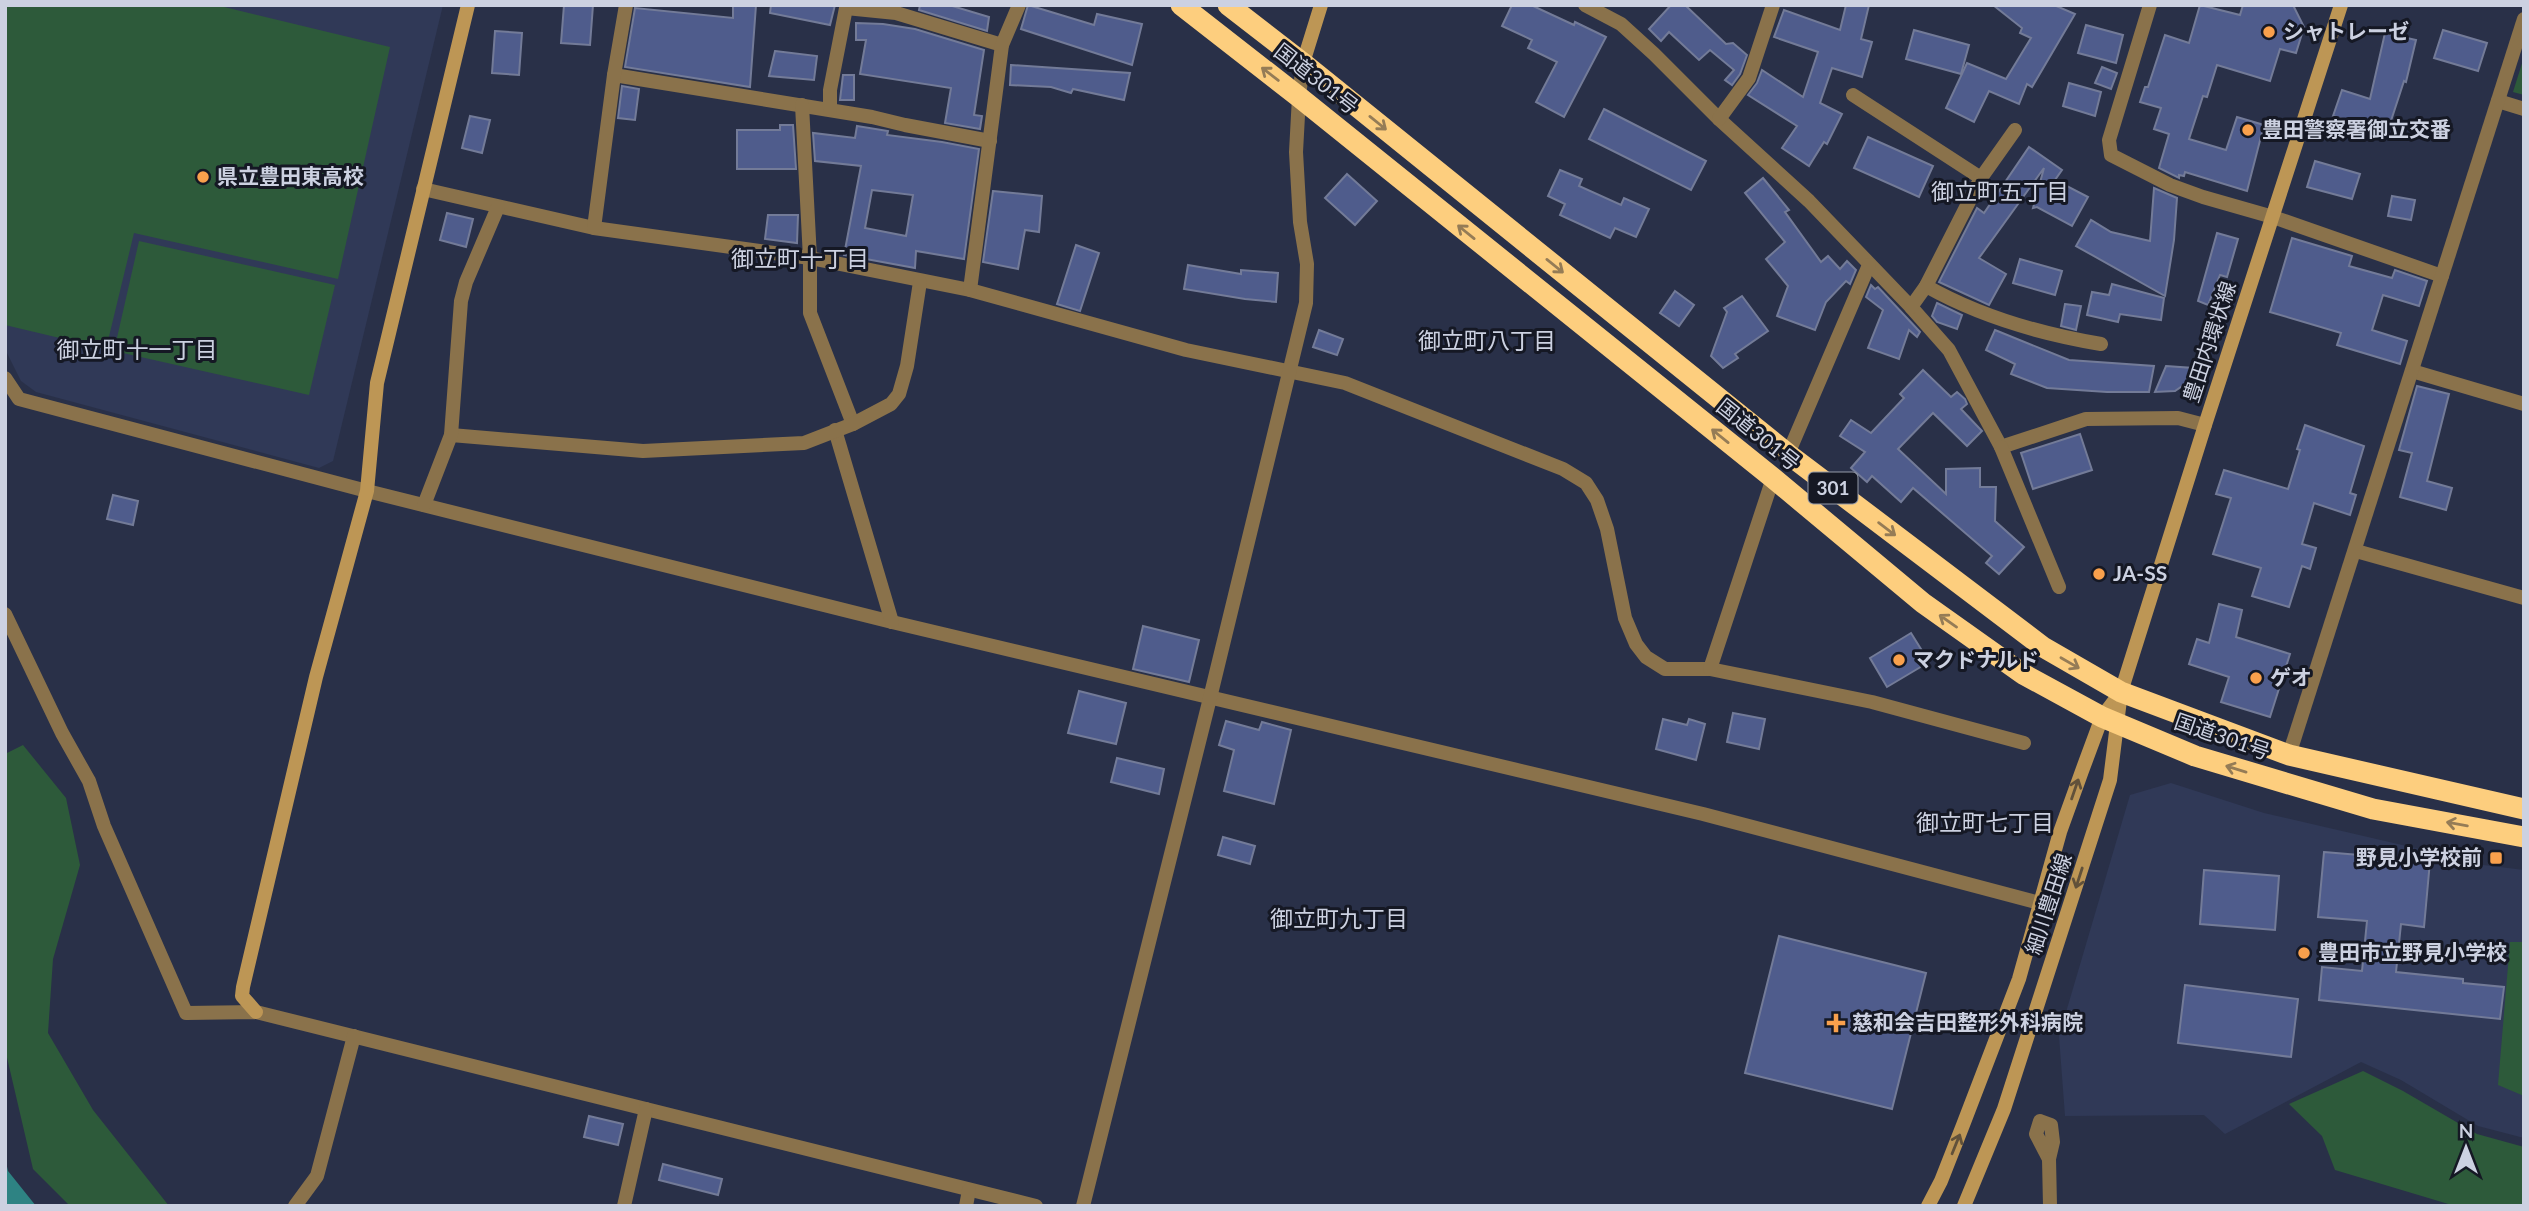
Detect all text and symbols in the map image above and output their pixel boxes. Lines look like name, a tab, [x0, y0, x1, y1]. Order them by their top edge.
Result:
place label: シャトレーゼ	[2283, 18, 2409, 43]
marker: シャトレーゼ	[2261, 24, 2277, 40]
street label: 国道301号	[1270, 37, 1364, 118]
one-way arrow	[1261, 67, 1279, 82]
one-way arrow	[1368, 115, 1386, 131]
place label: 豊田警察署御立交番	[2262, 116, 2451, 141]
marker: 豊田警察署御立交番	[2240, 122, 2256, 138]
place label: 県立豊田東高校	[217, 163, 364, 188]
marker: 県立豊田東高校	[195, 169, 211, 185]
district label: 御立町五丁目	[1931, 177, 2069, 205]
one-way arrow	[1458, 224, 1476, 239]
district label: 御立町十丁目	[731, 244, 869, 272]
one-way arrow	[1545, 258, 1563, 273]
street label: 豊田内環状線	[2177, 278, 2240, 405]
district label: 御立町八丁目	[1418, 326, 1556, 354]
district label: 御立町十一丁目	[57, 335, 218, 363]
street label: 国道301号	[1712, 393, 1805, 475]
one-way arrow	[1711, 428, 1729, 443]
road number: 301	[1808, 472, 1857, 503]
one-way arrow	[1877, 521, 1896, 536]
place label: JA-SS	[2113, 560, 2167, 585]
marker: JA-SS	[2091, 566, 2107, 582]
one-way arrow	[1939, 614, 1958, 628]
place label: マクドナルド	[1913, 646, 2039, 671]
marker: マクドナルド	[1891, 652, 1907, 668]
one-way arrow	[2060, 656, 2080, 670]
place label: ゲオ	[2270, 664, 2312, 689]
marker: ゲオ	[2248, 670, 2264, 686]
street label: 国道301号	[2171, 708, 2274, 764]
one-way arrow	[2226, 761, 2248, 774]
one-way arrow	[2069, 778, 2082, 800]
district label: 御立町七丁目	[1916, 808, 2054, 836]
one-way arrow	[2446, 817, 2469, 831]
place label: 野見小学校前	[2356, 844, 2482, 869]
street label: 細川豊田線	[2019, 850, 2076, 957]
marker: 野見小学校前	[2488, 850, 2504, 866]
one-way arrow	[2072, 866, 2084, 888]
district label: 御立町九丁目	[1270, 904, 1408, 932]
place label: 豊田市立野見小学校	[2318, 939, 2507, 964]
marker: 豊田市立野見小学校	[2296, 945, 2312, 961]
place label: 慈和会吉田整形外科病院	[1852, 1009, 2083, 1034]
marker: 慈和会吉田整形外科病院	[1826, 1013, 1846, 1033]
north arrow	[2431, 1113, 2501, 1183]
text: N	[2459, 1119, 2473, 1142]
one-way arrow	[1950, 1133, 1963, 1155]

